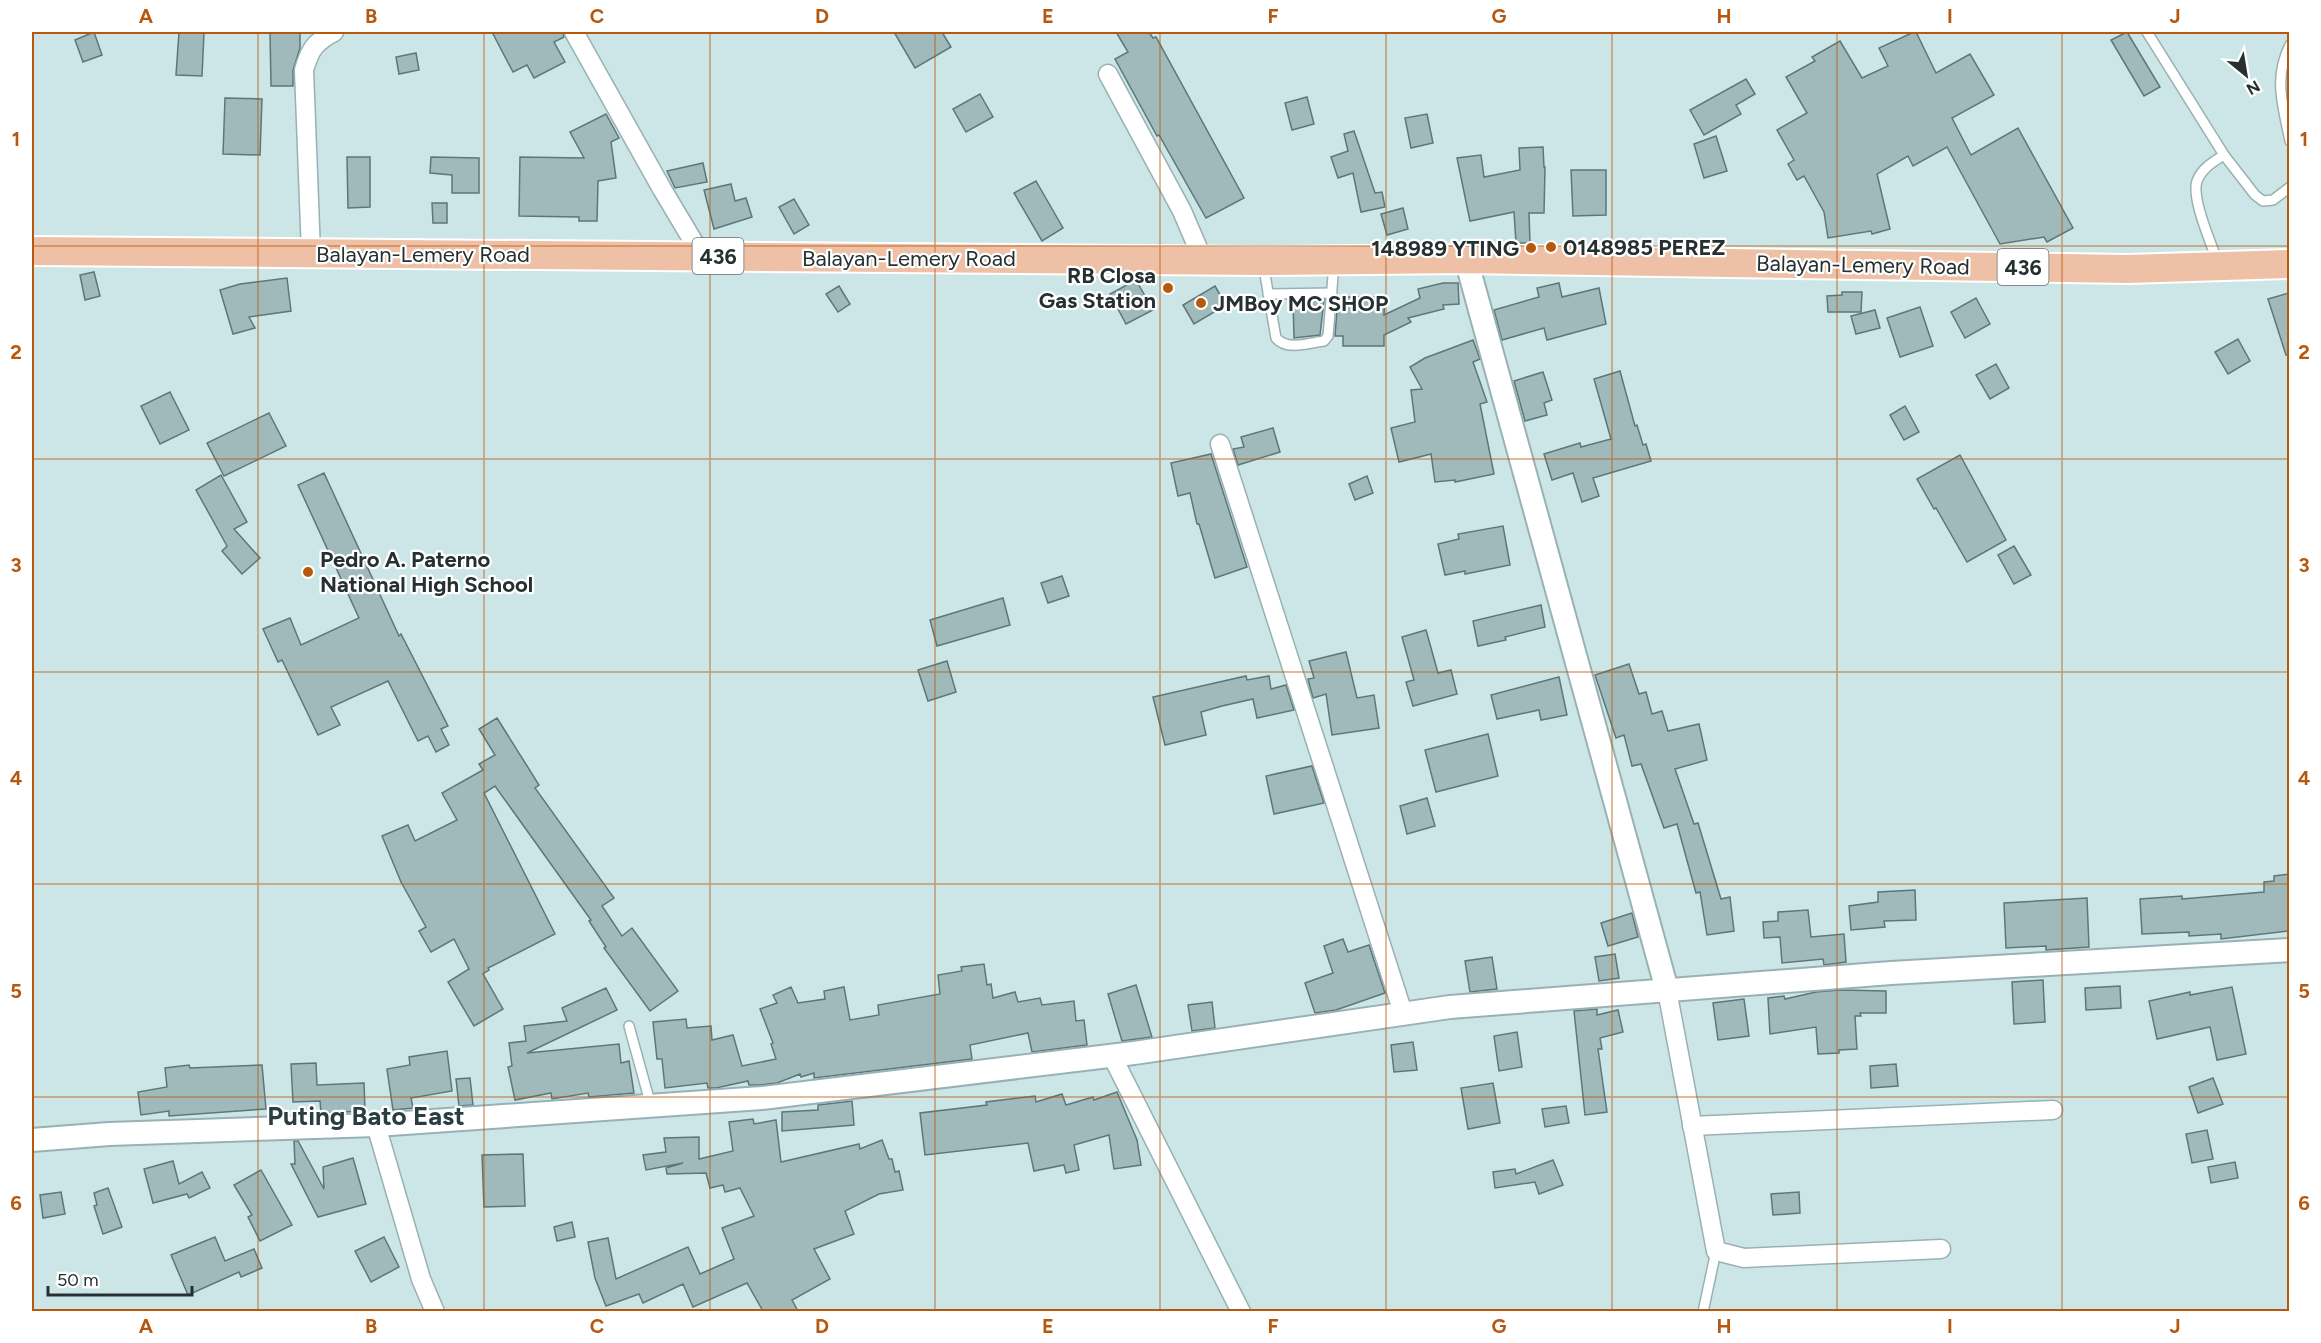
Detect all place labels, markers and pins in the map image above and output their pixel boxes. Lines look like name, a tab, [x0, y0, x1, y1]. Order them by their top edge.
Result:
place label: 0148985 PEREZ	[1563, 234, 1726, 261]
place label: 148989 YTING	[1371, 235, 1519, 262]
marker: 0148985 PEREZ	[1544, 240, 1558, 254]
marker: 148989 YTING	[1524, 241, 1538, 255]
place label: RB Closa Gas Station	[1039, 262, 1156, 314]
marker: RB Closa Gas Station	[1161, 281, 1175, 295]
place label: JMBoy MC SHOP	[1213, 290, 1388, 317]
marker: JMBoy MC SHOP	[1194, 296, 1208, 310]
place label: Pedro A. Paterno National High School	[320, 546, 533, 598]
marker: Pedro A. Paterno National High School	[301, 565, 315, 579]

